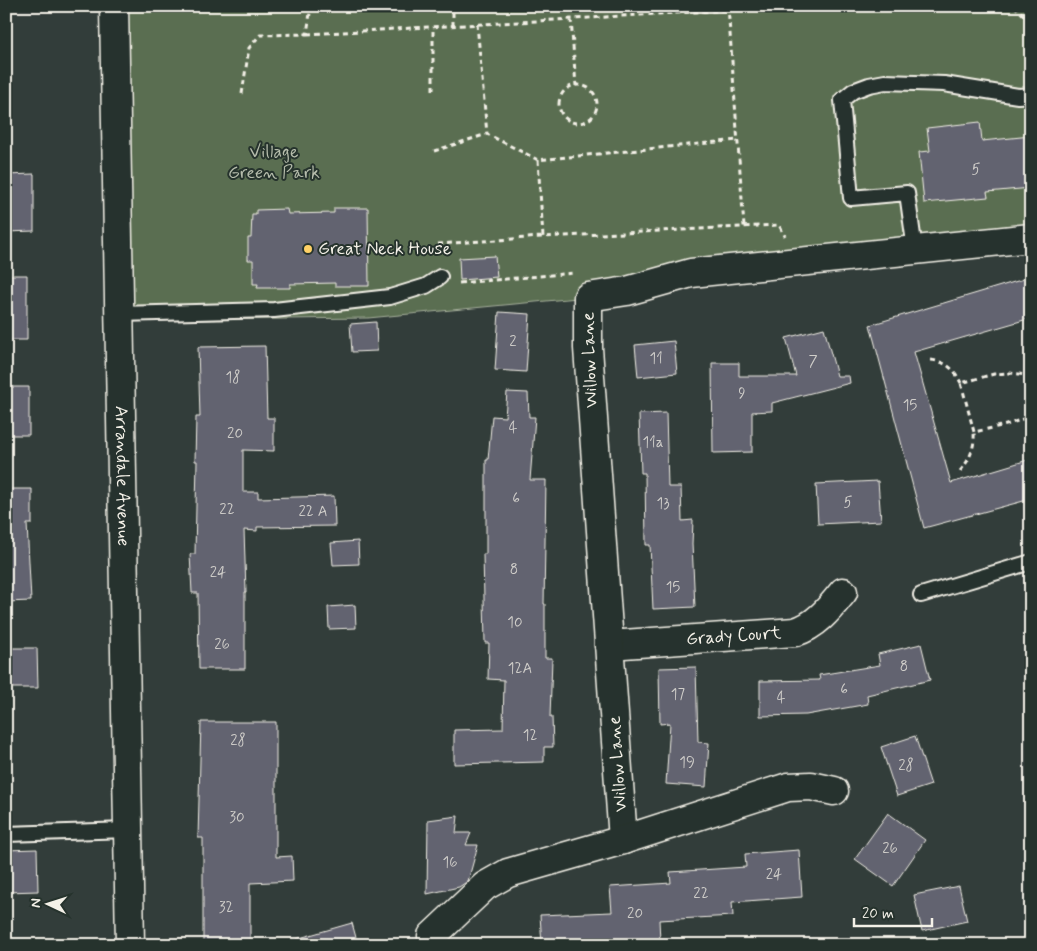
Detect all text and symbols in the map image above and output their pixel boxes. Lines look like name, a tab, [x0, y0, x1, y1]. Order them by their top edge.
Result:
park label: Village Green Park	[228, 140, 320, 185]
house number: 5	[971, 160, 981, 180]
place label: Great Neck House	[318, 237, 451, 261]
marker: Great Neck House	[302, 243, 314, 255]
street label: Willow Lane	[576, 311, 604, 408]
house number: 2	[509, 332, 517, 352]
house number: 11	[649, 349, 663, 369]
house number: 7	[808, 352, 818, 372]
house number: 18	[226, 368, 240, 388]
house number: 9	[738, 384, 746, 404]
house number: 15	[903, 396, 917, 416]
street label: Arrandale Avenue	[109, 405, 135, 546]
house number: 4	[509, 418, 518, 438]
house number: 20	[227, 424, 243, 444]
house number: 11a	[643, 433, 664, 453]
house number: 6	[512, 489, 520, 509]
house number: 5	[843, 493, 853, 513]
house number: 13	[656, 494, 670, 514]
house number: 22	[219, 500, 235, 520]
house number: 22 A	[298, 502, 328, 522]
house number: 8	[510, 560, 518, 580]
house number: 24	[210, 563, 226, 583]
house number: 15	[666, 578, 680, 598]
house number: 10	[507, 613, 523, 633]
street label: Grady Court	[685, 621, 783, 652]
house number: 26	[214, 635, 230, 655]
house number: 8	[900, 657, 908, 677]
house number: 12A	[508, 659, 532, 679]
house number: 6	[840, 680, 848, 700]
house number: 17	[671, 685, 686, 705]
house number: 4	[777, 688, 786, 708]
street label: Willow Lane	[603, 715, 633, 813]
house number: 12	[523, 726, 537, 746]
house number: 28	[230, 731, 246, 751]
house number: 19	[679, 753, 695, 773]
house number: 28	[898, 756, 914, 776]
house number: 30	[229, 808, 245, 828]
house number: 26	[882, 839, 898, 859]
house number: 16	[442, 853, 458, 873]
house number: 24	[766, 865, 782, 885]
north arrow	[22, 878, 72, 928]
house number: 22	[693, 884, 709, 904]
scale bar	[854, 896, 932, 928]
text: N	[27, 898, 45, 908]
house number: 32	[219, 898, 233, 918]
house number: 20	[627, 904, 643, 924]
text: 20 m	[862, 904, 894, 924]

